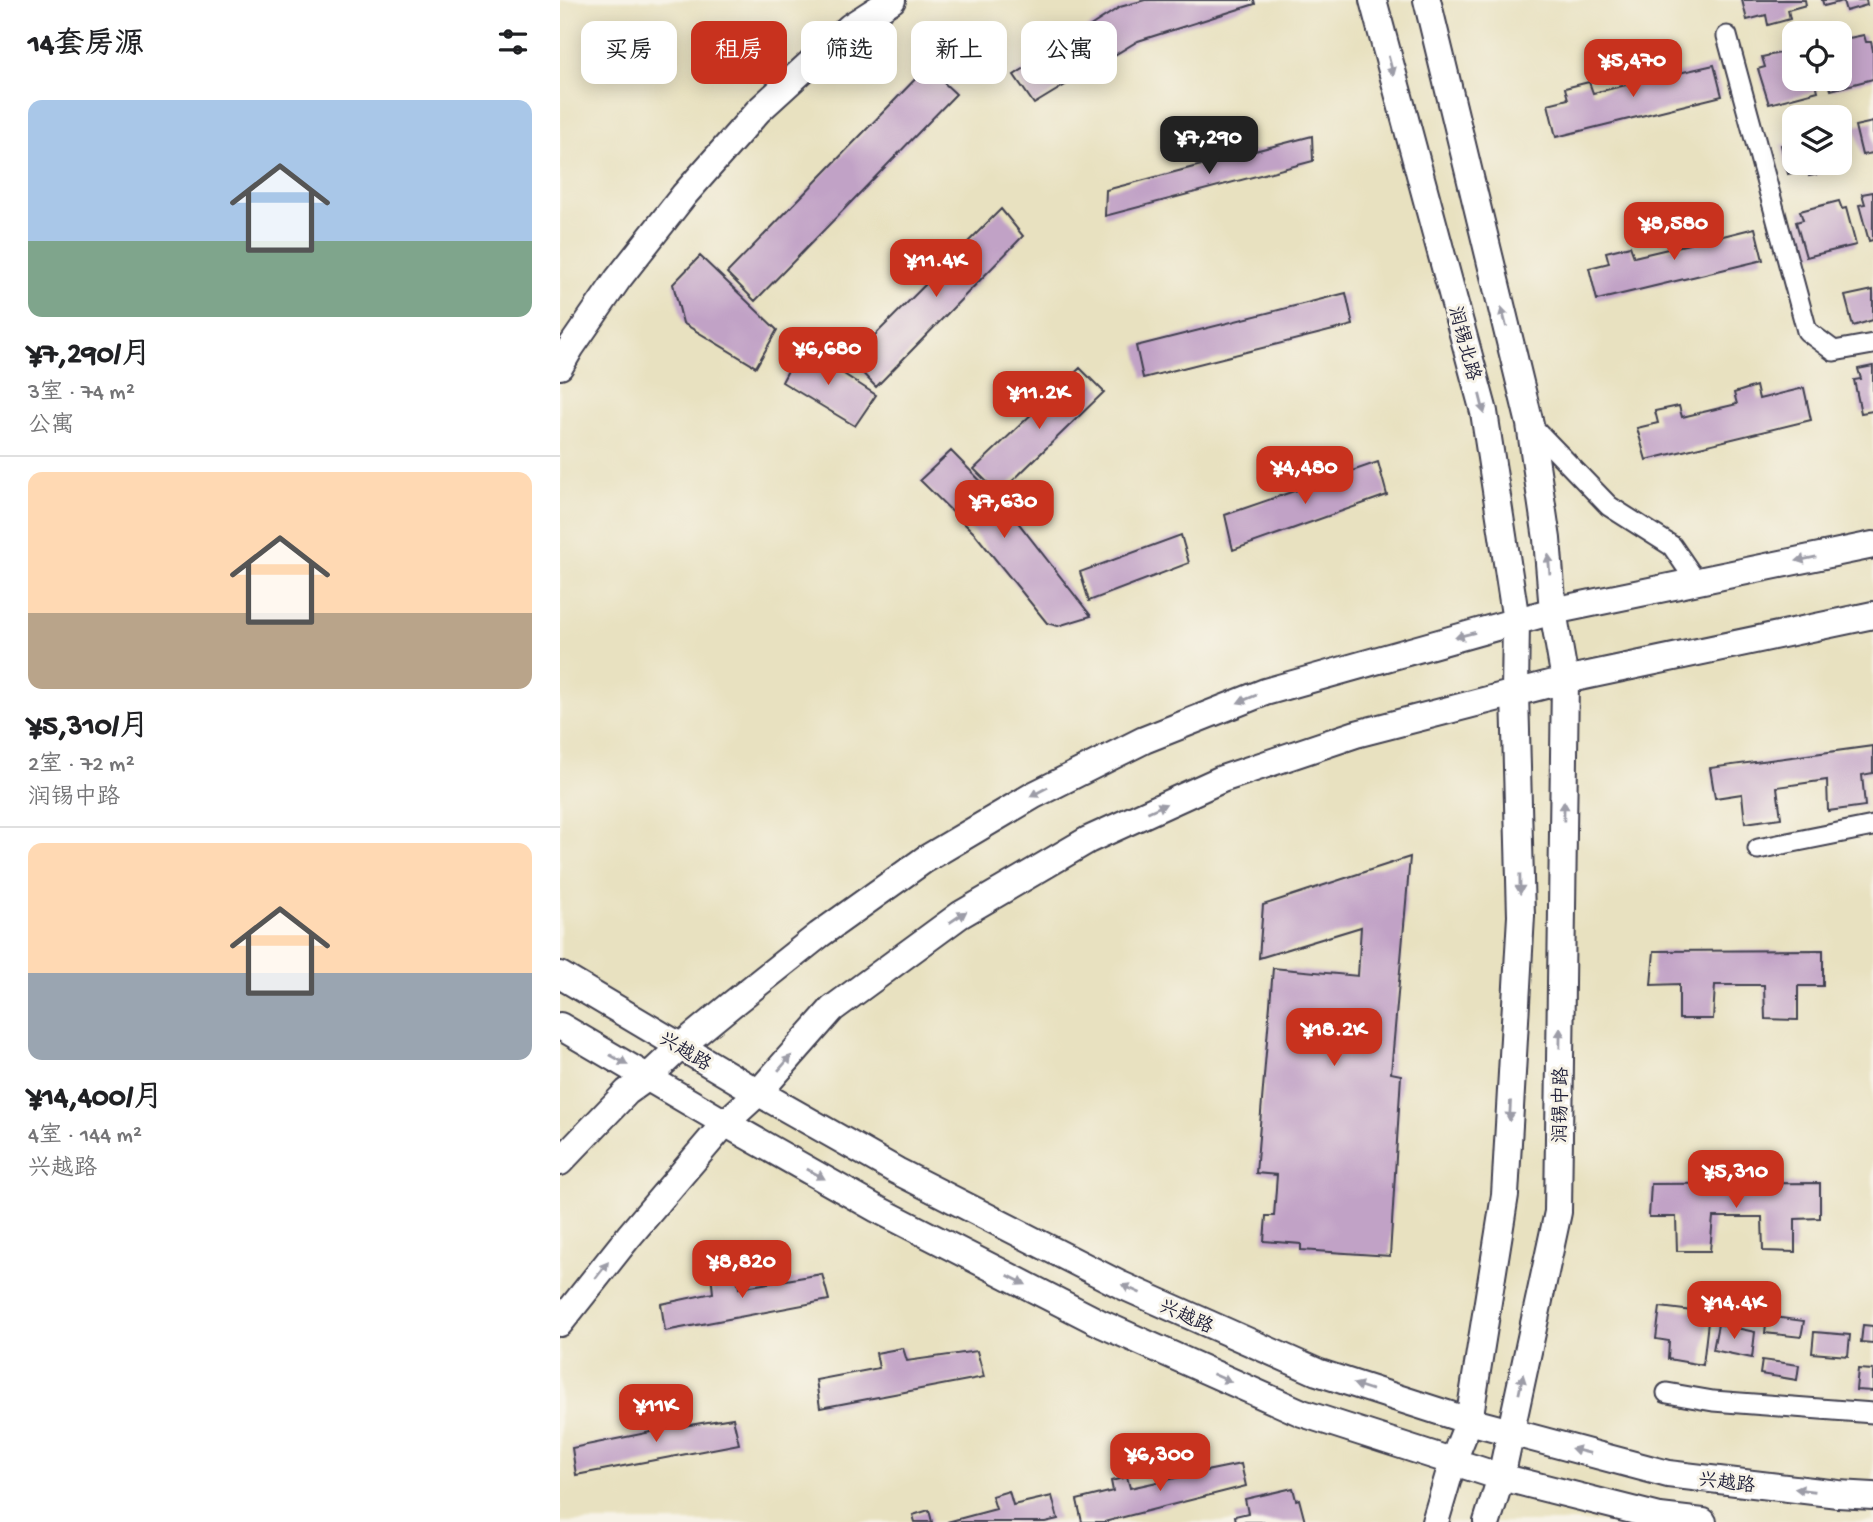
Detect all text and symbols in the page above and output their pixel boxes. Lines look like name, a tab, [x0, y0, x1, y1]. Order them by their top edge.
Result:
chip: 买房	[581, 21, 677, 84]
chip: 租房	[691, 21, 787, 84]
chip: 筛选	[801, 21, 897, 84]
chip: 新上	[911, 21, 1007, 84]
chip: 公寓	[1021, 21, 1117, 84]
map controls	[1782, 21, 1852, 175]
button: locate	[1782, 21, 1852, 91]
icon: filters	[494, 23, 532, 61]
text: 14套房源	[28, 29, 144, 64]
pin: ¥5,470	[1576, 40, 1690, 99]
text: ¥5,470	[1600, 48, 1666, 75]
one-way arrow	[1386, 56, 1396, 77]
button: layers	[1782, 105, 1852, 175]
pin: ¥7,290	[1152, 116, 1266, 176]
text: ¥7,290	[1176, 125, 1242, 152]
icon: home	[217, 145, 343, 271]
pin: ¥8,580	[1617, 202, 1731, 262]
text: ¥8,580	[1640, 211, 1708, 238]
pin: ¥11.4K	[879, 240, 993, 299]
text: ¥11.4K	[906, 248, 966, 275]
street label: 润锡北路	[1442, 304, 1485, 384]
one-way arrow	[1498, 305, 1509, 327]
pin: ¥6,680	[771, 328, 885, 387]
text: ¥6,680	[795, 336, 861, 363]
text: ¥7,290/月	[28, 339, 151, 374]
pin: ¥11.2K	[982, 372, 1096, 431]
text: 3室 · 74 m²	[28, 380, 135, 407]
text: ¥11.2K	[1009, 380, 1069, 407]
one-way arrow	[1477, 393, 1488, 415]
text: 公寓	[28, 413, 74, 440]
pin: ¥4,480	[1248, 447, 1362, 506]
text: ¥4,480	[1272, 455, 1338, 482]
pin: ¥7,630	[947, 480, 1061, 540]
text: ¥7,630	[971, 489, 1037, 516]
icon: home	[217, 517, 343, 643]
one-way arrow	[1543, 553, 1554, 575]
one-way arrow	[1795, 553, 1817, 564]
one-way arrow	[1453, 630, 1475, 641]
one-way arrow	[1236, 694, 1257, 705]
text: ¥5,310/月	[28, 711, 149, 746]
text: 2室 · 72 m²	[28, 752, 135, 779]
text: 润锡中路	[28, 785, 120, 812]
one-way arrow	[1029, 787, 1049, 798]
one-way arrow	[1558, 800, 1570, 822]
one-way arrow	[1147, 802, 1168, 813]
one-way arrow	[1514, 873, 1525, 895]
icon: home	[217, 888, 343, 1014]
one-way arrow	[949, 910, 967, 924]
pin: ¥18.2K	[1277, 1009, 1391, 1068]
text: ¥18.2K	[1302, 1017, 1366, 1044]
one-way arrow	[1555, 1027, 1566, 1049]
street label: 兴越路	[654, 1028, 715, 1078]
one-way arrow	[609, 1054, 628, 1066]
one-way arrow	[777, 1054, 792, 1071]
street label: 润锡中路	[1549, 1067, 1575, 1143]
text: ¥14,400/月	[28, 1082, 163, 1117]
one-way arrow	[1504, 1100, 1515, 1122]
text: 4室 · 144 m²	[28, 1123, 142, 1150]
pin: ¥5,310	[1679, 1150, 1793, 1210]
text: 兴越路	[28, 1156, 97, 1183]
text: ¥5,310	[1704, 1159, 1768, 1186]
one-way arrow	[806, 1168, 825, 1180]
pin: ¥8,820	[685, 1240, 799, 1300]
text: ¥8,820	[708, 1249, 776, 1276]
one-way arrow	[595, 1261, 610, 1279]
one-way arrow	[1007, 1275, 1027, 1286]
pin: ¥14.4K	[1677, 1282, 1791, 1341]
one-way arrow	[1121, 1283, 1141, 1295]
text: ¥14.4K	[1703, 1290, 1765, 1317]
street label: 兴越路	[1155, 1295, 1217, 1340]
one-way arrow	[1212, 1373, 1233, 1384]
one-way arrow	[1516, 1373, 1527, 1395]
one-way arrow	[1353, 1381, 1374, 1392]
pin: ¥11K	[615, 1384, 697, 1444]
text: ¥11K	[635, 1393, 677, 1420]
pin: ¥6,300	[1103, 1434, 1217, 1493]
text: ¥6,300	[1126, 1442, 1194, 1469]
one-way arrow	[1570, 1445, 1592, 1456]
street label: 兴越路	[1697, 1469, 1756, 1499]
one-way arrow	[1794, 1485, 1816, 1496]

